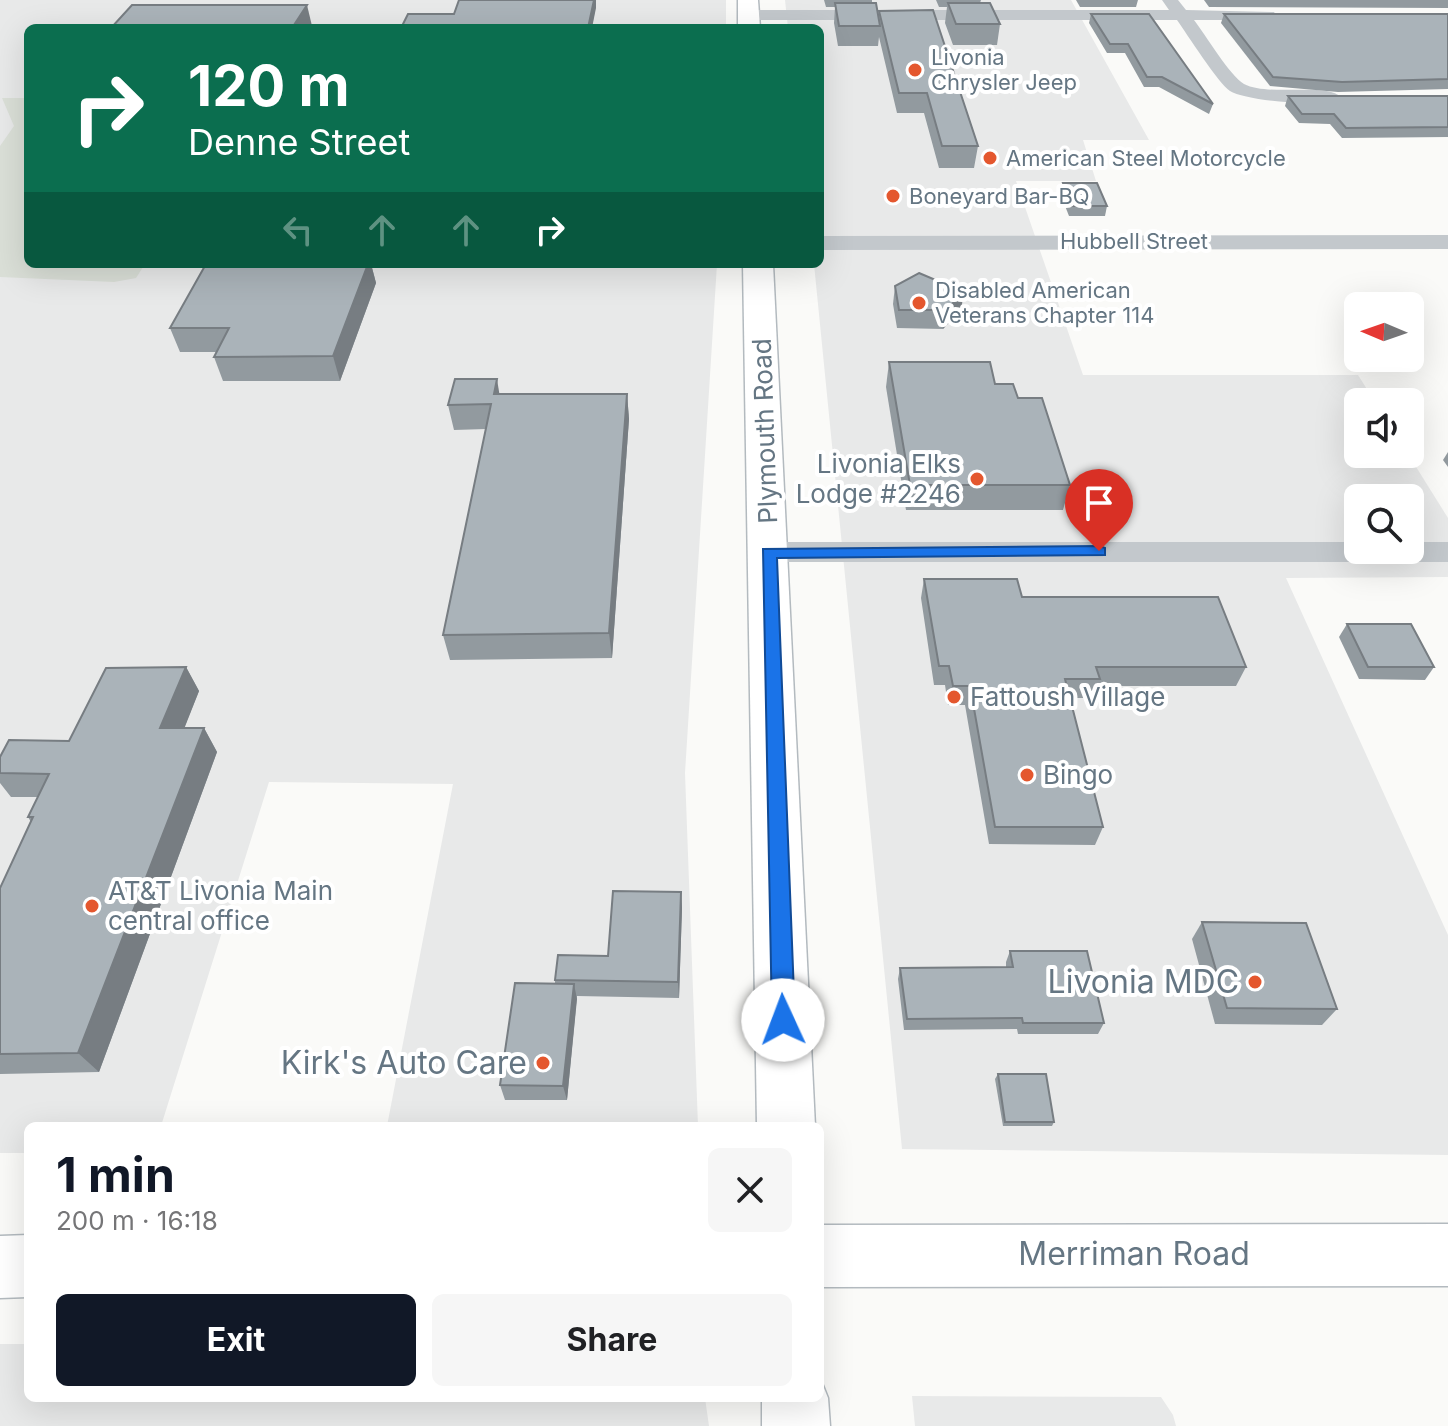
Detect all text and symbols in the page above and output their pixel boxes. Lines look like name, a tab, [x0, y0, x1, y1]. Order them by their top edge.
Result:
place label: Livonia Chrysler Jeep	[931, 44, 1077, 95]
text: 120 m	[188, 52, 350, 120]
icon: right	[56, 56, 160, 160]
marker: Livonia Chrysler Jeep	[906, 61, 924, 79]
text: Denne Street	[188, 120, 410, 164]
place label: American Steel Motorcycle	[1006, 145, 1286, 171]
marker: American Steel Motorcycle	[981, 149, 999, 167]
place label: Boneyard Bar-BQ	[909, 183, 1090, 209]
marker: Boneyard Bar-BQ	[884, 187, 902, 205]
icon: left	[276, 208, 320, 252]
icon: ahead	[360, 208, 404, 252]
icon: ahead	[444, 208, 488, 252]
icon: right	[528, 208, 572, 252]
street label: Hubbell Street	[1060, 228, 1208, 254]
place label: Disabled American Veterans Chapter 114	[935, 277, 1154, 328]
north arrow	[1344, 292, 1424, 372]
map controls	[1344, 292, 1424, 564]
marker: Disabled American Veterans Chapter 114	[910, 294, 928, 312]
street label: Plymouth Road	[746, 338, 783, 524]
button: sound	[1344, 388, 1424, 468]
place label: Livonia Elks Lodge #2246	[796, 448, 961, 509]
pin	[1065, 469, 1133, 551]
marker: Livonia Elks Lodge #2246	[968, 470, 986, 488]
icon: arrive	[1077, 481, 1121, 525]
button: search	[1344, 484, 1424, 564]
place label: Fattoush Village	[970, 681, 1165, 712]
marker: Fattoush Village	[945, 688, 963, 706]
place label: Bingo	[1043, 759, 1113, 790]
marker: Bingo	[1018, 766, 1036, 784]
place label: AT&T Livonia Main central office	[108, 875, 333, 936]
marker: AT&T Livonia Main central office	[83, 897, 101, 915]
place label: Livonia MDC	[1048, 962, 1239, 1001]
marker: Livonia MDC	[1246, 973, 1264, 991]
position arrow	[741, 978, 825, 1062]
place label: Kirk's Auto Care	[281, 1043, 527, 1082]
marker: Kirk's Auto Care	[534, 1054, 552, 1072]
text: 1 min	[56, 1145, 175, 1204]
button: close	[708, 1148, 792, 1232]
text: 200 m · 16:18	[56, 1205, 218, 1236]
street label: Merriman Road	[1018, 1234, 1250, 1273]
button: Exit	[56, 1294, 416, 1386]
button: Share	[432, 1294, 792, 1386]

